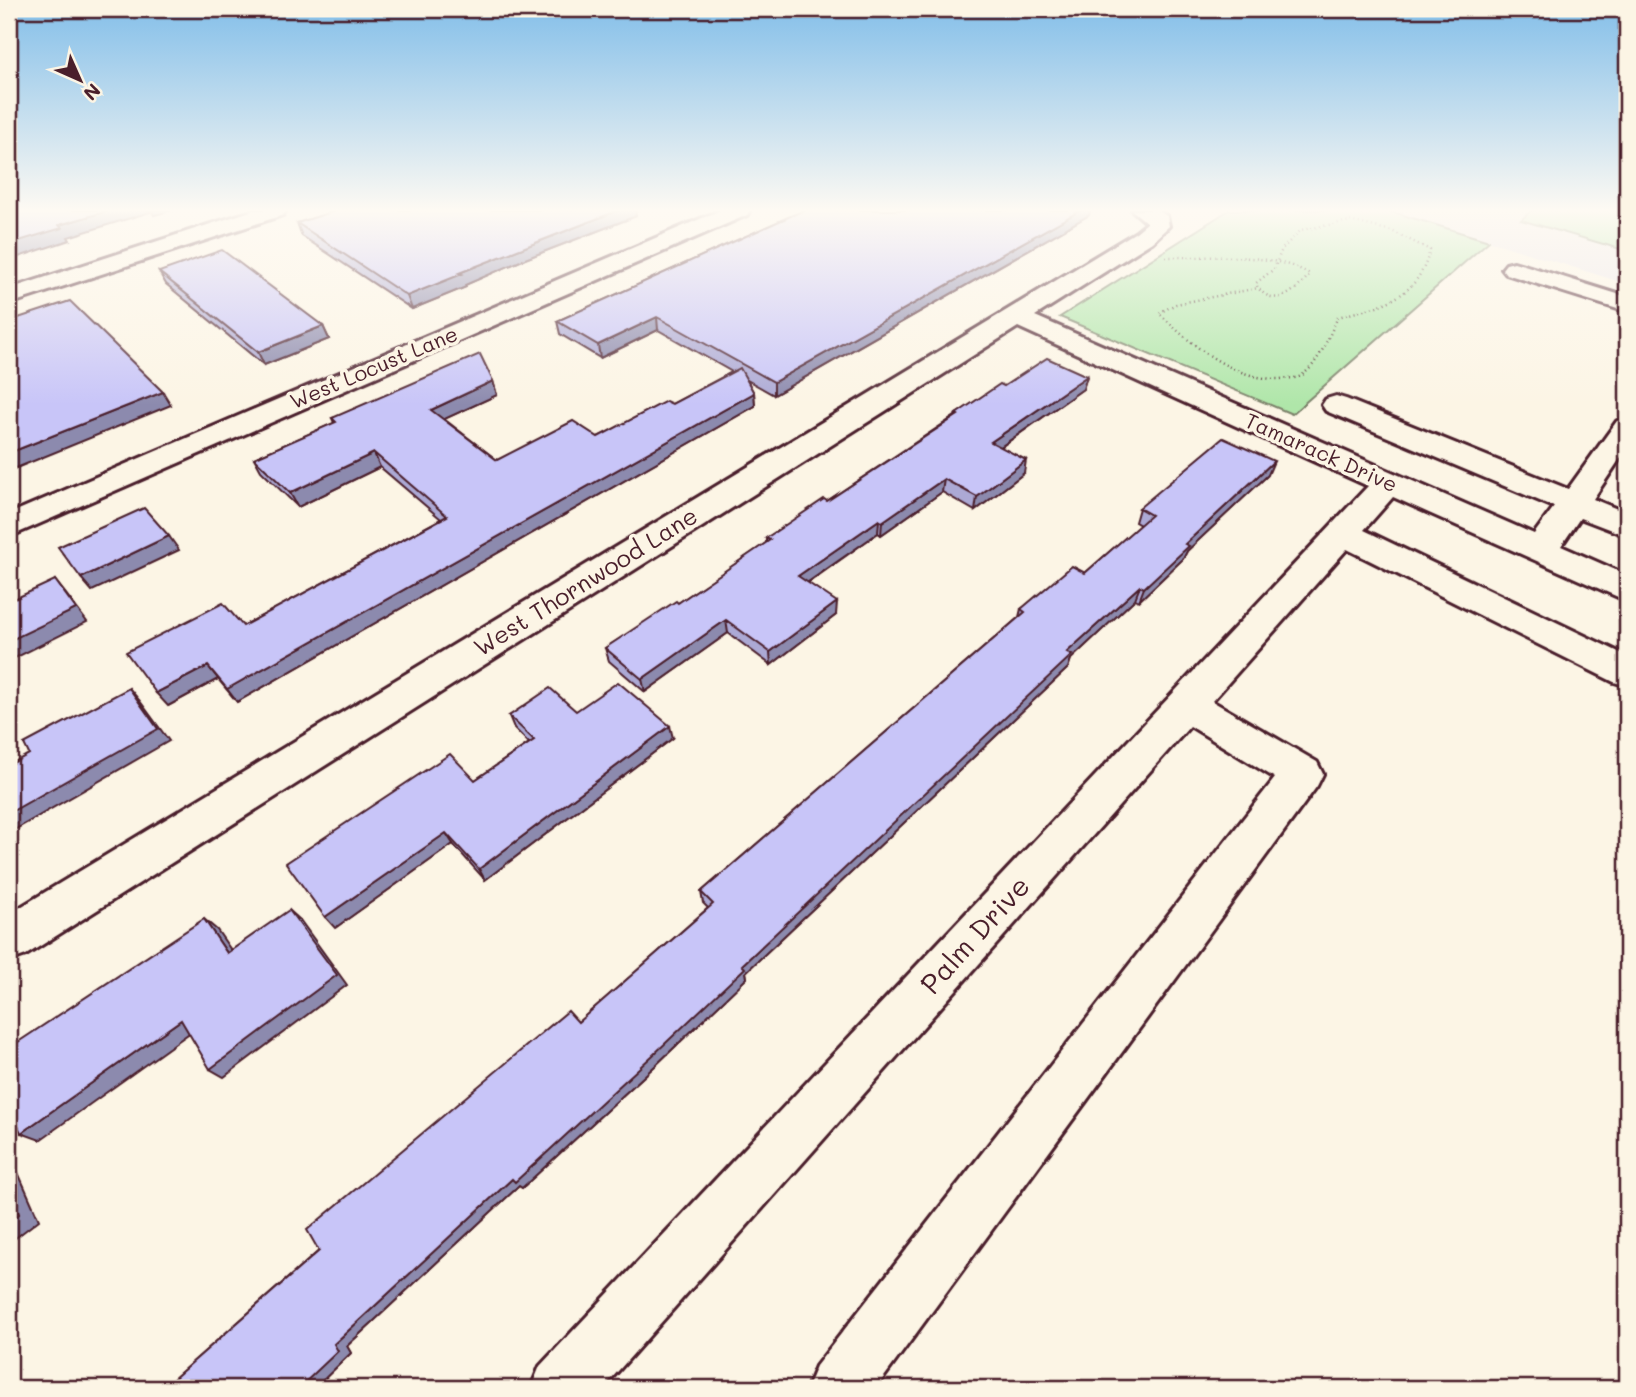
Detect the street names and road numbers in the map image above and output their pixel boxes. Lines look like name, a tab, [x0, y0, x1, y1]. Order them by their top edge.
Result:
street label: West Locust Lane	[285, 319, 461, 414]
street label: Tamarack Drive	[1241, 406, 1402, 497]
street label: West Thornwood Lane	[468, 499, 703, 662]
street label: Palm Drive	[912, 868, 1037, 1001]

